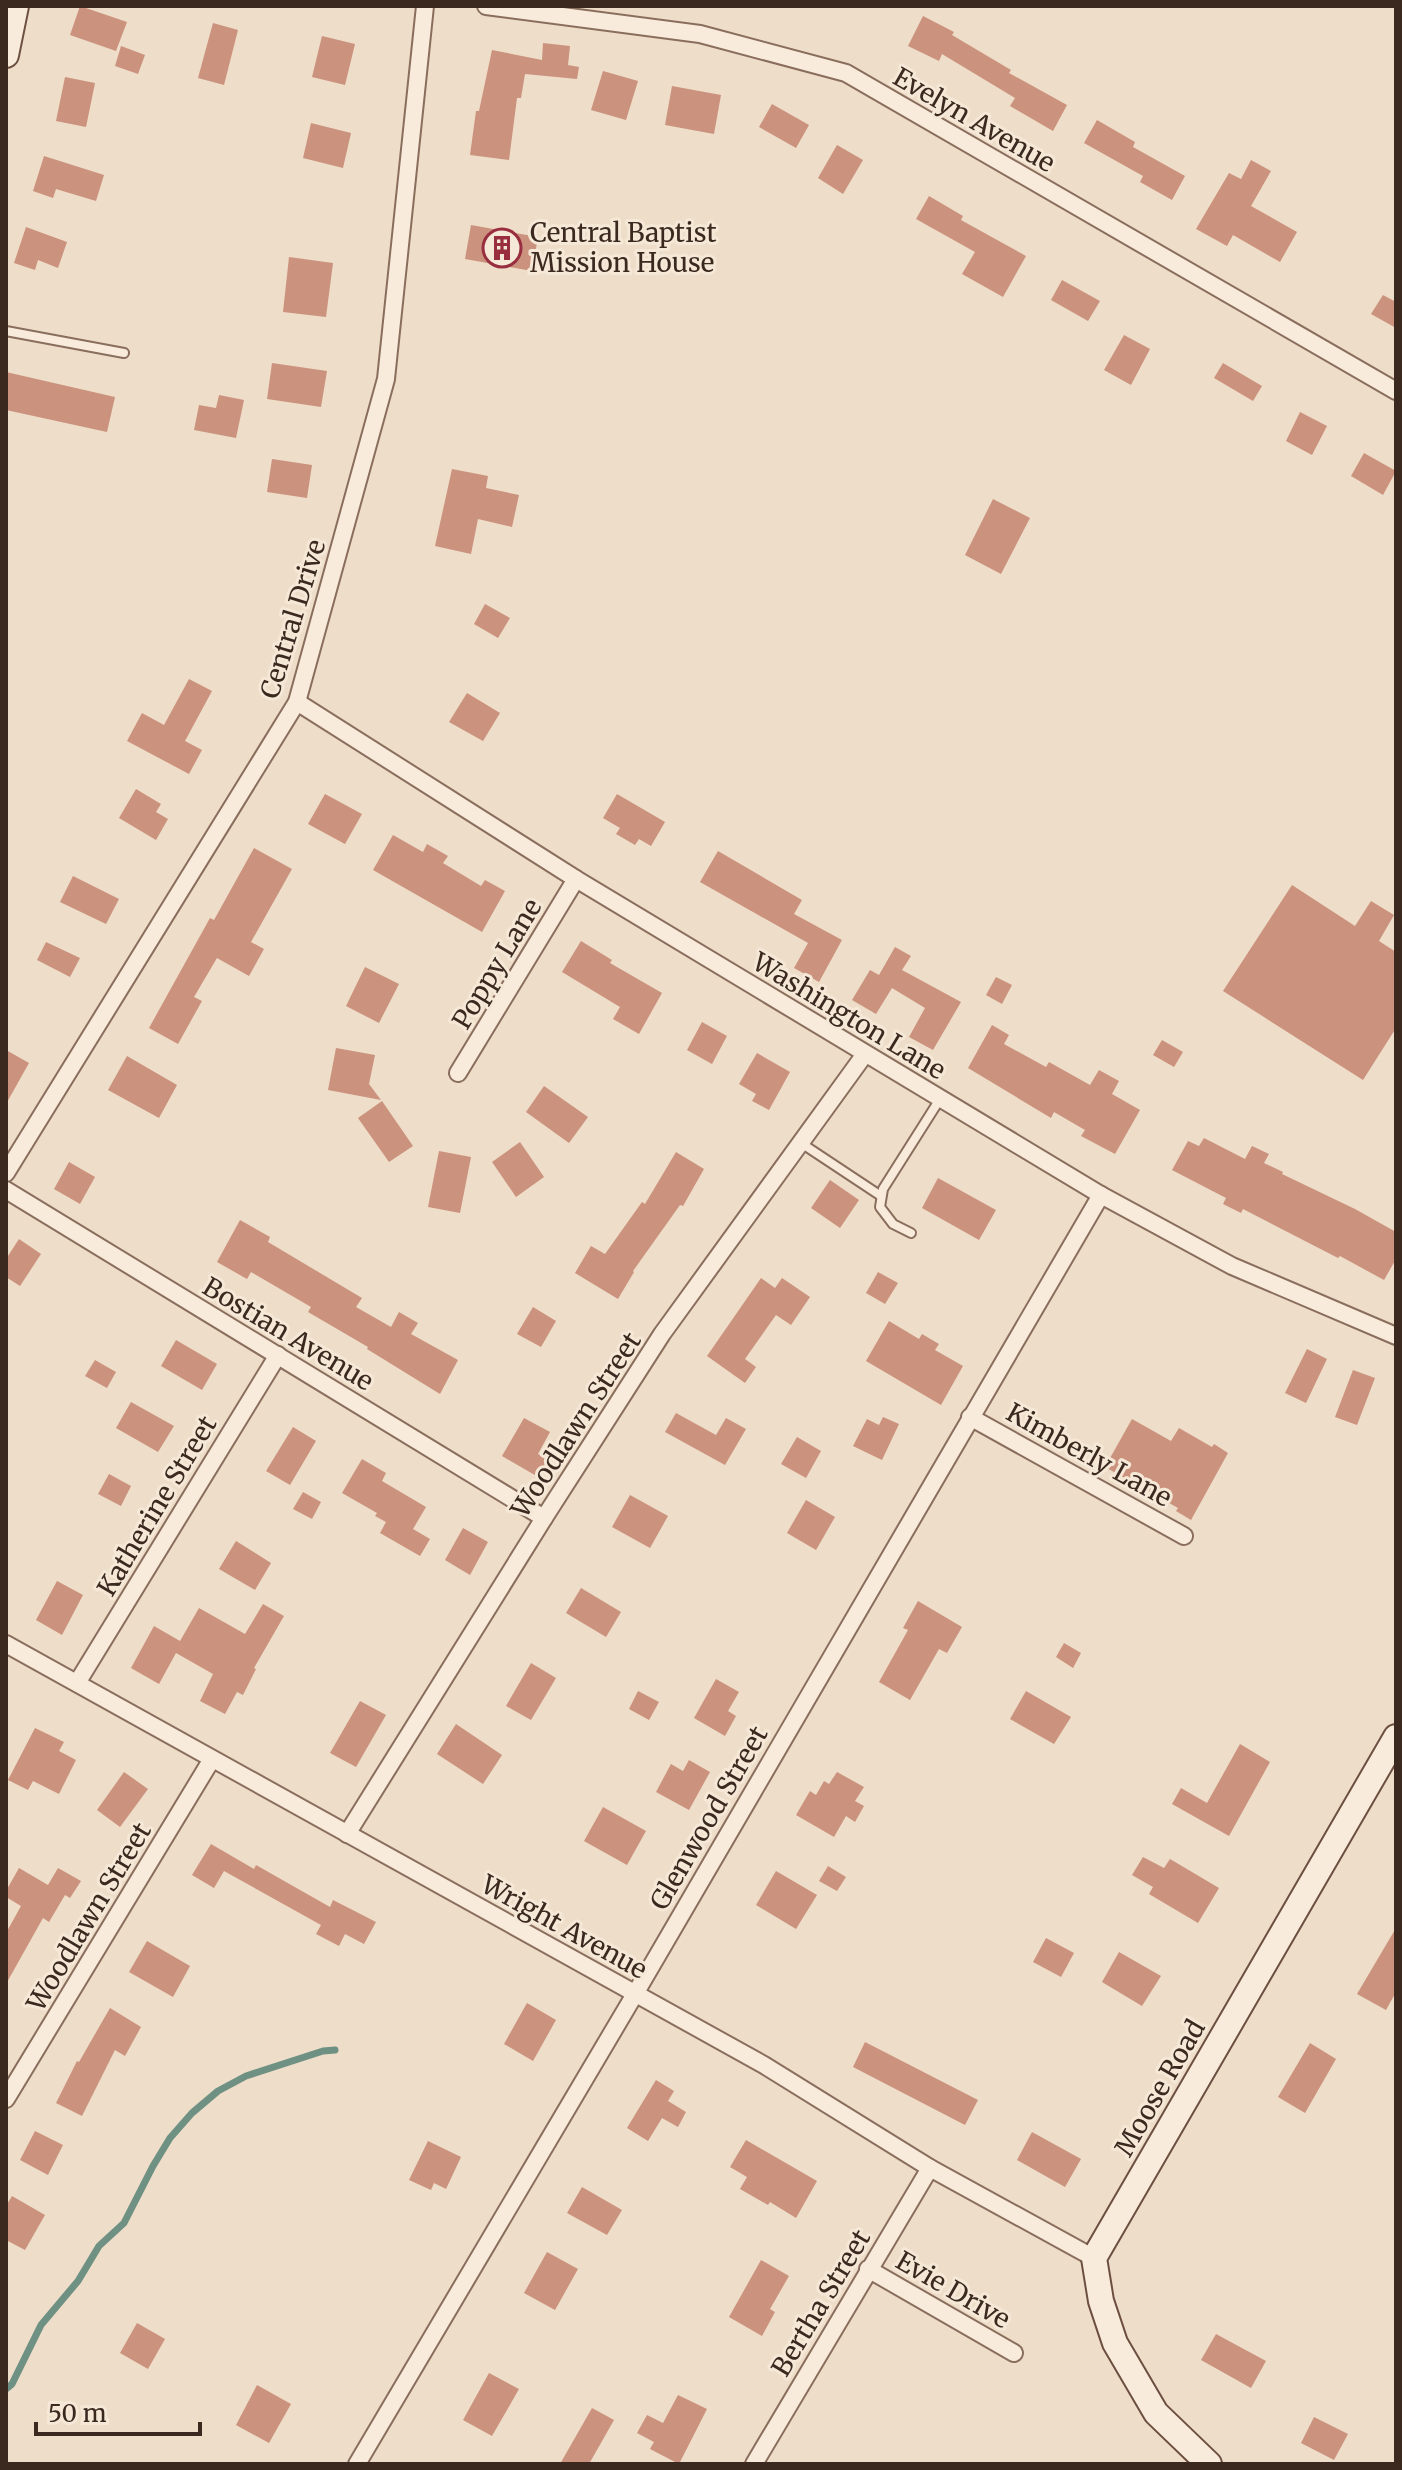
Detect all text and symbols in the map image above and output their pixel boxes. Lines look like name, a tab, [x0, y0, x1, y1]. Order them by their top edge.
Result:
street label: Evelyn Avenue	[888, 60, 1061, 179]
place label: Central Baptist Mission House	[530, 216, 717, 279]
building icon: Central Baptist Mission House	[481, 227, 523, 269]
street label: Central Drive	[253, 535, 332, 702]
street label: Poppy Lane	[445, 893, 548, 1035]
street label: Washington Lane	[746, 944, 952, 1086]
street label: Bostian Avenue	[197, 1270, 380, 1397]
street label: Woodlawn Street	[503, 1326, 648, 1524]
street label: Kimberly Lane	[1001, 1396, 1178, 1514]
street label: Katherine Street	[90, 1410, 223, 1602]
street label: Glenwood Street	[643, 1720, 775, 1916]
street label: Woodlawn Street	[19, 1816, 158, 2018]
street label: Wright Avenue	[475, 1867, 653, 1986]
street label: Moose Road	[1107, 2013, 1212, 2162]
street label: Bertha Street	[764, 2224, 877, 2382]
street label: Evie Drive	[890, 2244, 1016, 2335]
scale bar	[36, 2386, 200, 2436]
text: 50 m	[48, 2398, 107, 2429]

